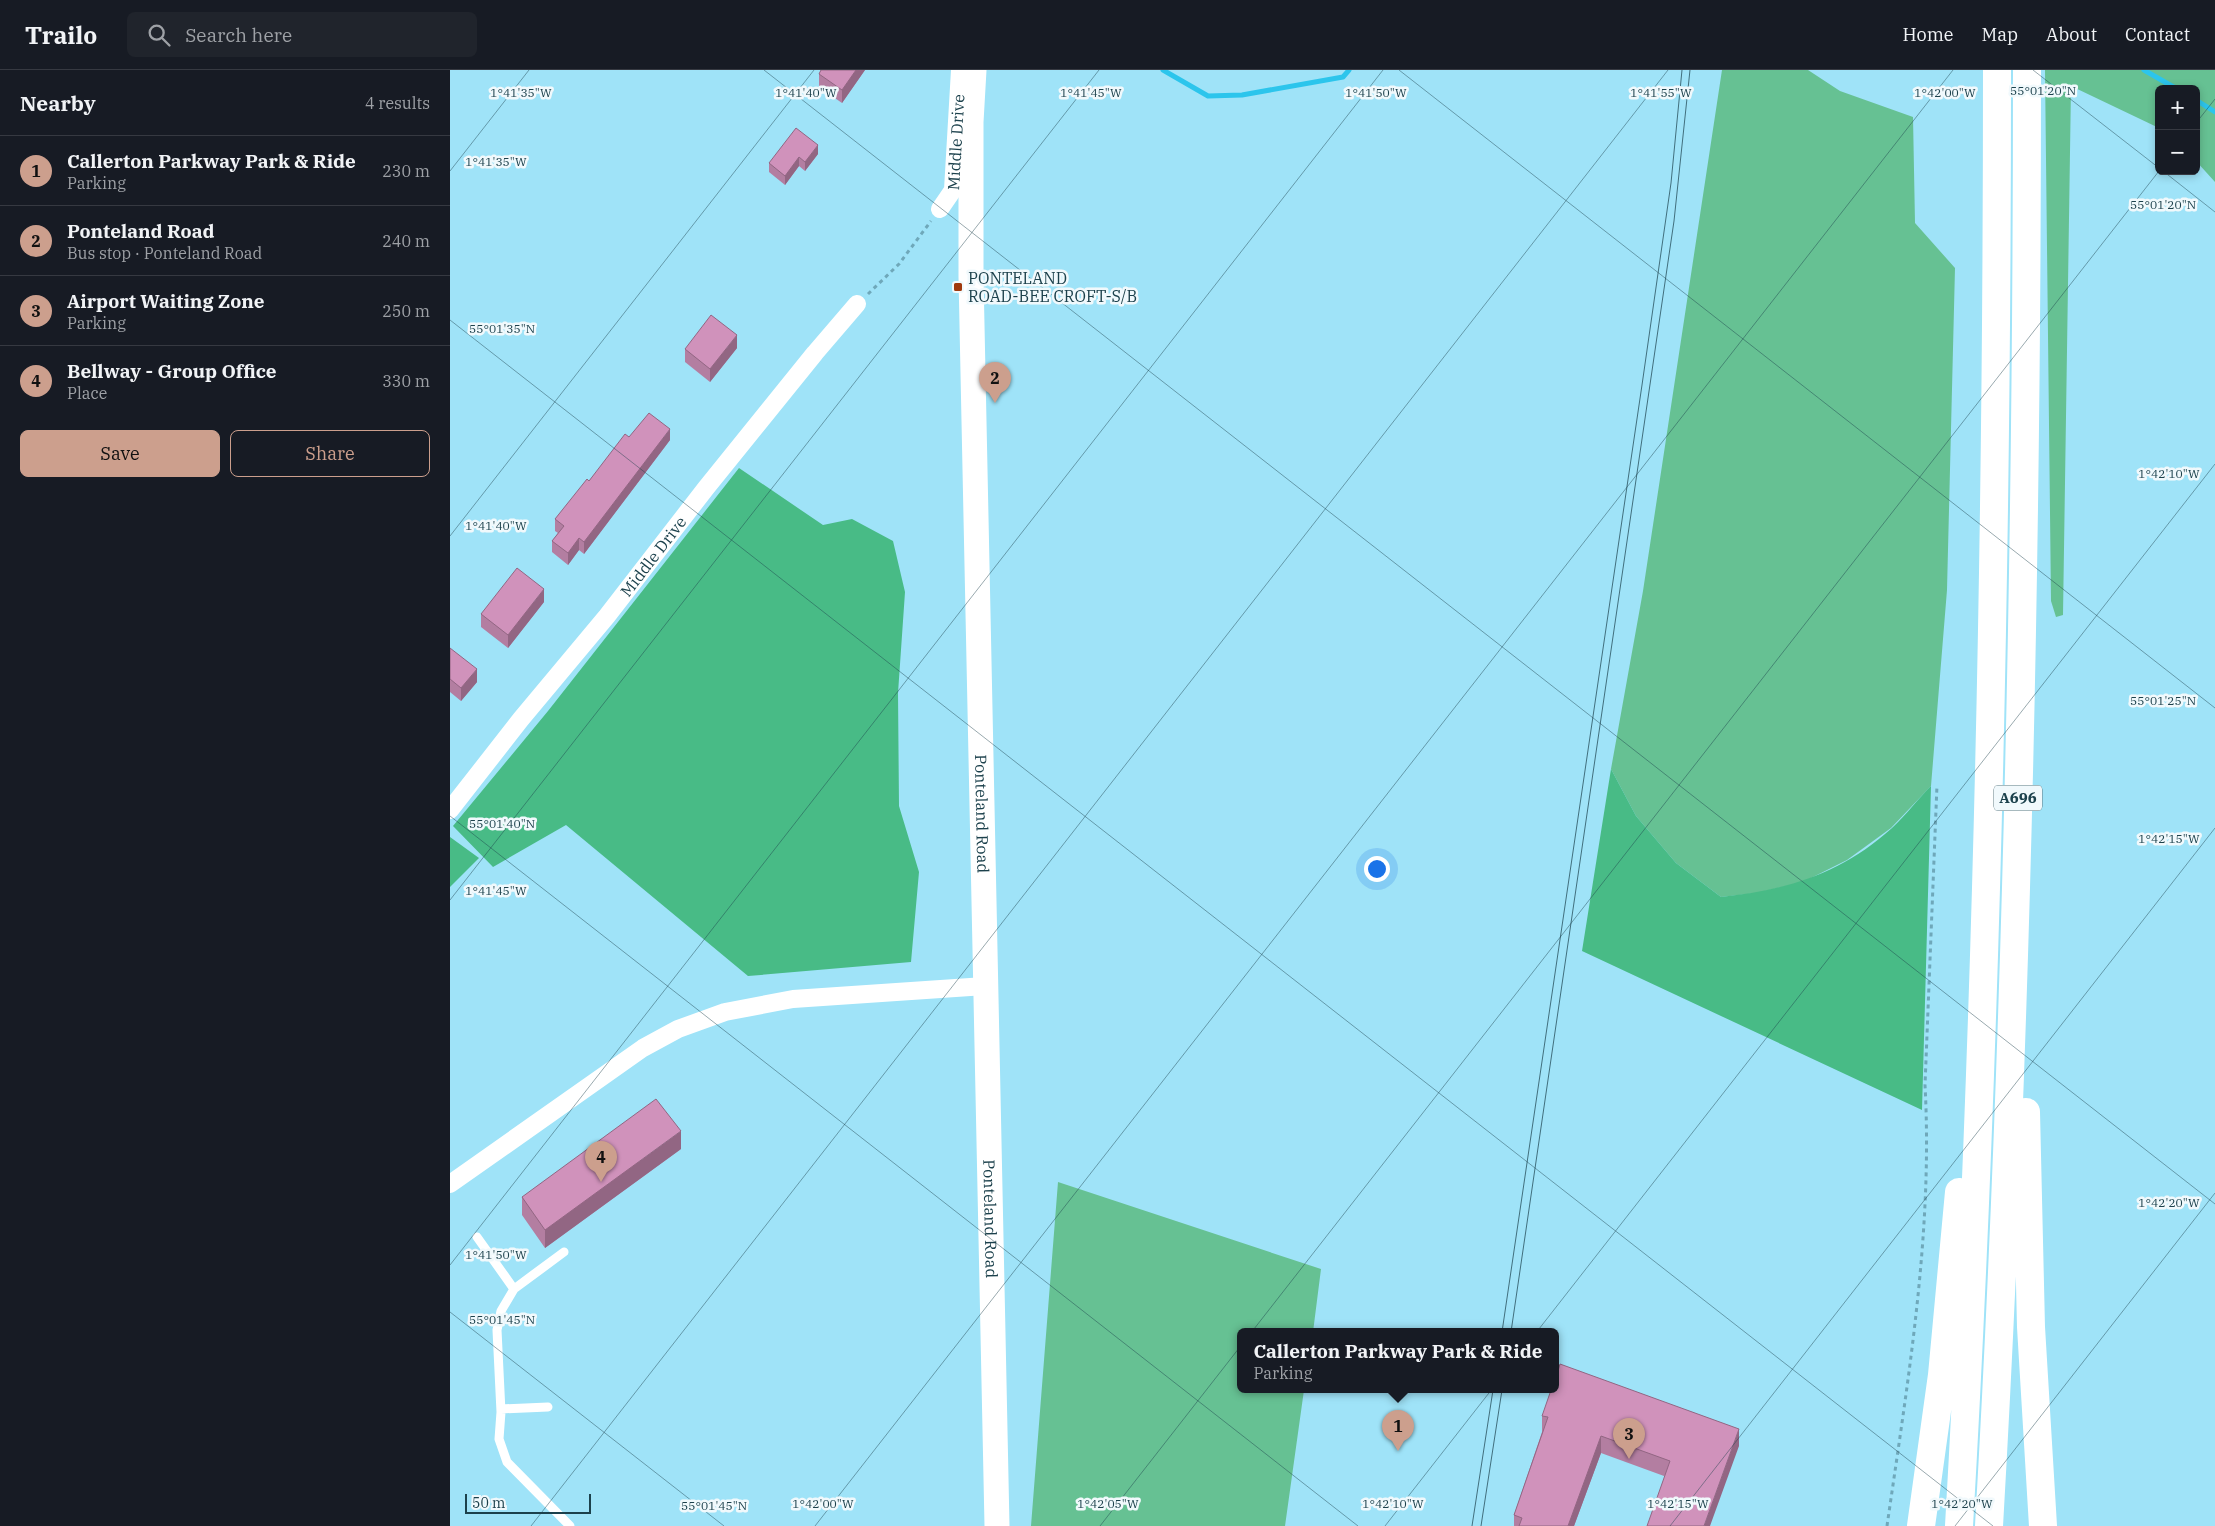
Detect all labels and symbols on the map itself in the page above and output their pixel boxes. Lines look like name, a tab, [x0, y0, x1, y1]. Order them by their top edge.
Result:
text: 55°01'20"N	[2010, 83, 2076, 98]
text: 1°41'35"W	[490, 85, 552, 100]
text: 1°41'40"W	[775, 85, 837, 100]
text: 1°41'45"W	[1060, 85, 1122, 100]
text: 1°41'50"W	[1345, 85, 1407, 100]
text: 1°41'55"W	[1630, 85, 1692, 100]
text: 1°42'00"W	[1914, 85, 1976, 100]
street label: Middle Drive	[943, 94, 969, 191]
text: 1°41'35"W	[465, 154, 527, 169]
text: 55°01'20"N	[2130, 197, 2196, 212]
place label: PONTELAND ROAD-BEE CROFT-S/B	[968, 268, 1137, 306]
marker: PONTELAND ROAD-BEE CROFT-S/B	[952, 281, 964, 293]
text: 55°01'35"N	[469, 321, 535, 336]
pin: 2	[979, 362, 1011, 403]
text: 1°42'10"W	[2138, 466, 2200, 481]
street label: Middle Drive	[616, 512, 690, 600]
text: 1°41'40"W	[465, 518, 527, 533]
text: 55°01'25"N	[2130, 693, 2196, 708]
street label: Ponteland Road	[971, 754, 993, 874]
road number: A696	[1994, 786, 2042, 810]
text: 55°01'40"N	[469, 816, 535, 831]
text: 1°42'15"W	[2138, 831, 2200, 846]
your location	[1364, 856, 1390, 882]
text: 1°41'45"W	[465, 883, 527, 898]
pin: 4	[585, 1141, 617, 1182]
street label: Ponteland Road	[979, 1159, 1002, 1278]
text: 1°42'20"W	[2138, 1195, 2200, 1210]
text: 1°41'50"W	[465, 1247, 527, 1262]
text: 55°01'45"N	[469, 1312, 535, 1327]
pin: 1	[1382, 1410, 1414, 1451]
pin: 3	[1613, 1418, 1645, 1459]
scale bar	[465, 1491, 591, 1514]
text: 1°42'00"W	[792, 1496, 854, 1511]
text: 1°42'05"W	[1077, 1496, 1139, 1511]
text: 1°42'10"W	[1362, 1496, 1424, 1511]
text: 1°42'15"W	[1647, 1496, 1709, 1511]
text: 1°42'20"W	[1931, 1496, 1993, 1511]
text: 55°01'45"N	[681, 1498, 747, 1513]

